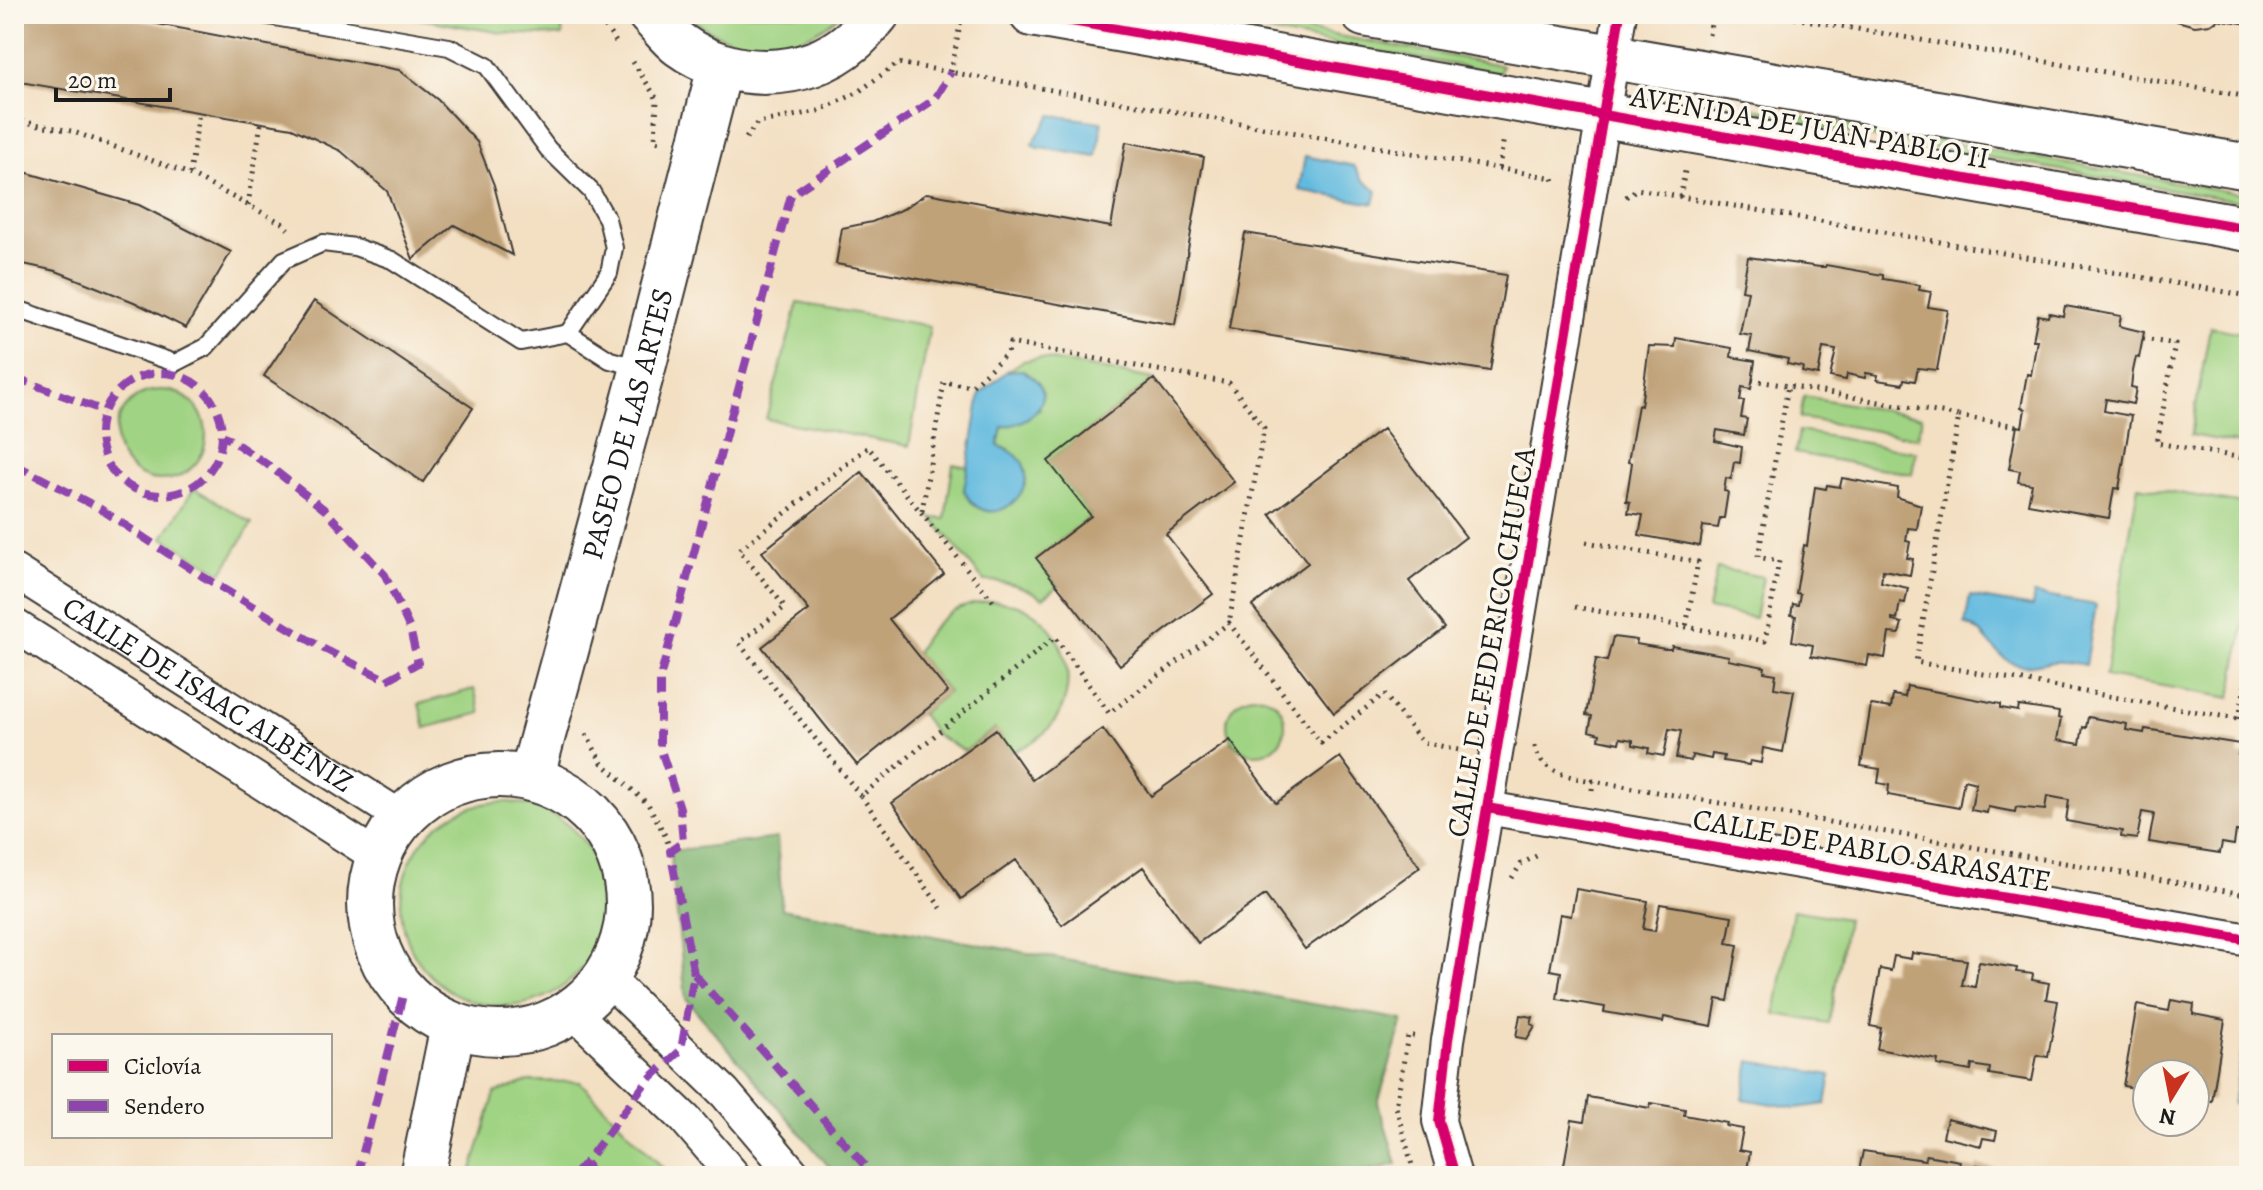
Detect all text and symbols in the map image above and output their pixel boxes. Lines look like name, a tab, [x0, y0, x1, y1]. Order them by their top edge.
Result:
scale bar	[56, 52, 170, 102]
text: 20 m	[68, 64, 117, 96]
street label: AVENIDA DE JUAN PABLO II	[1627, 76, 1992, 178]
street label: PASEO DE LAS ARTES	[572, 284, 683, 564]
street label: CALLE DE FEDERICO CHUECA	[1437, 443, 1545, 840]
street label: CALLE DE ISAAC ALBÉNIZ	[55, 587, 361, 802]
street label: CALLE DE PABLO SARASATE	[1690, 799, 2054, 901]
legend	[52, 1034, 332, 1138]
text: Ciclovía	[124, 1050, 202, 1082]
north arrow	[2131, 1058, 2211, 1138]
text: Sendero	[124, 1090, 205, 1122]
text: N	[2157, 1101, 2178, 1133]

